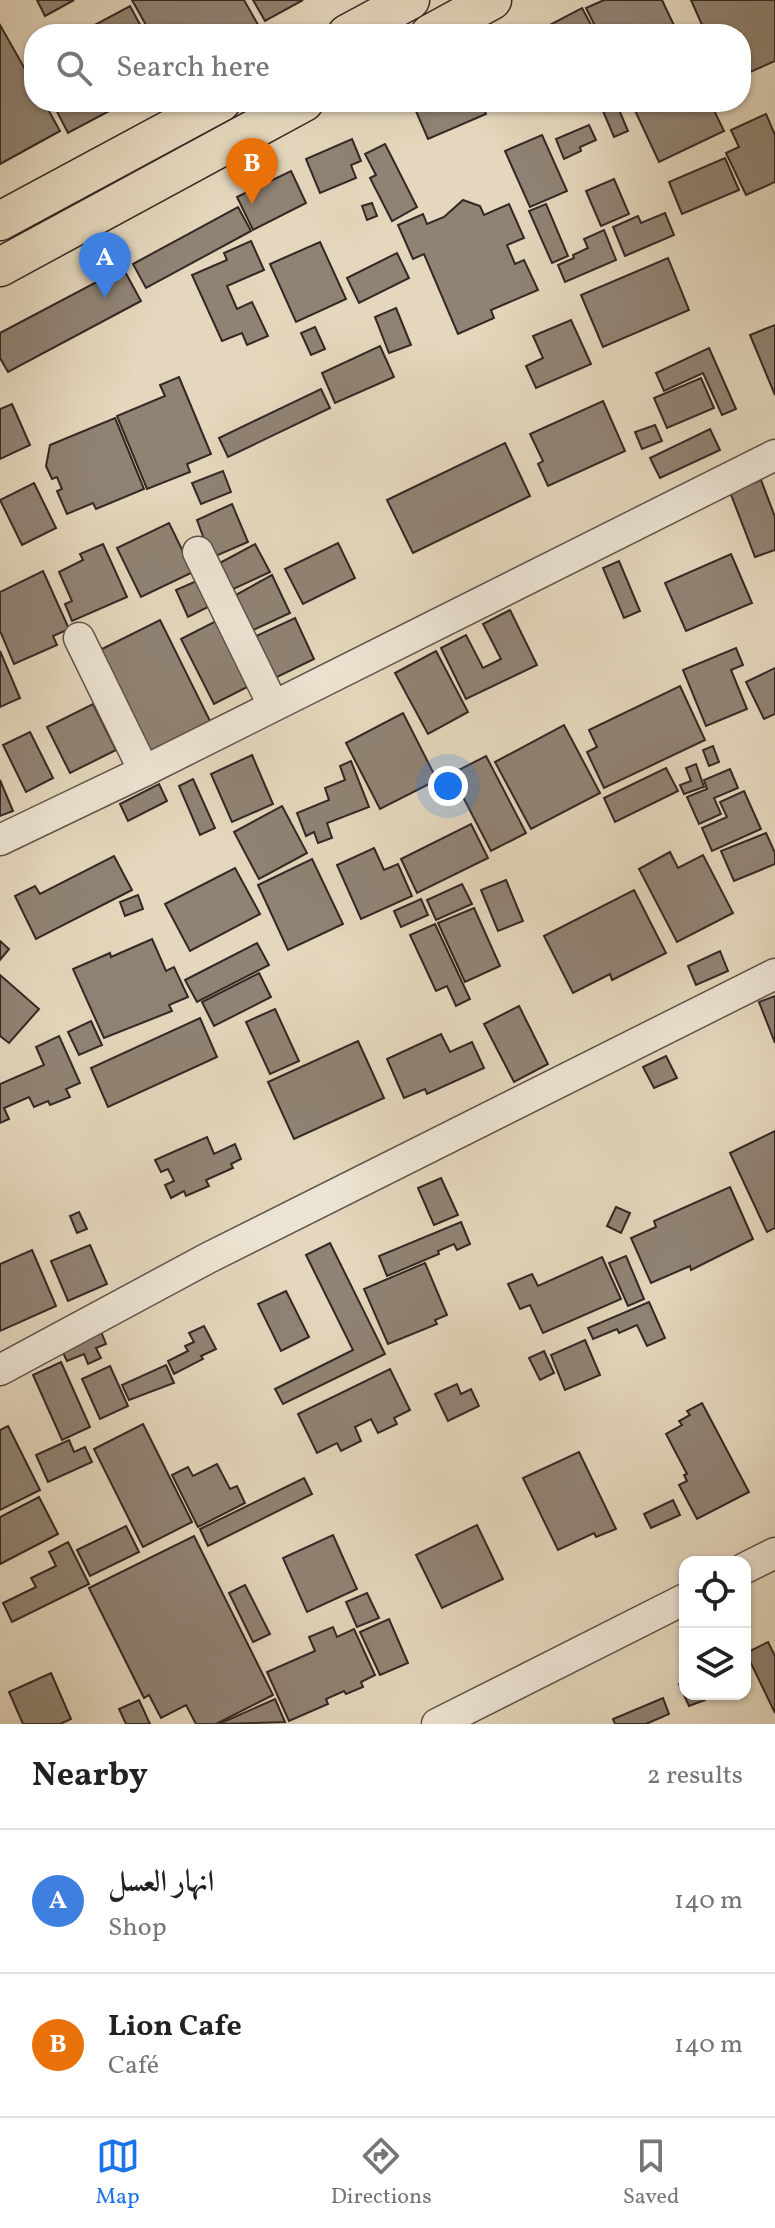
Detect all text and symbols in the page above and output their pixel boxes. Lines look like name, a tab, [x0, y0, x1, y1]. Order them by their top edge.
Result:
search box	[24, 24, 751, 112]
icon: search	[52, 46, 96, 90]
text: Search here	[116, 47, 270, 89]
pin: B	[226, 138, 278, 204]
pin: A	[79, 232, 131, 298]
your location	[428, 766, 468, 806]
map controls	[679, 1556, 751, 1700]
button: locate	[679, 1556, 751, 1628]
button: layers	[679, 1628, 751, 1700]
text: Nearby	[32, 1753, 148, 1800]
text: 2 results	[647, 1758, 743, 1794]
text: انهار العسل	[108, 1862, 214, 1904]
text: A	[49, 1883, 67, 1919]
text: 140 m	[674, 1883, 743, 1919]
text: Shop	[108, 1910, 167, 1946]
text: Lion Cafe	[108, 2006, 242, 2048]
text: B	[49, 2027, 67, 2063]
text: 140 m	[674, 2027, 743, 2063]
text: Café	[108, 2048, 159, 2084]
tab: Map	[96, 2134, 140, 2213]
tab: Directions	[331, 2134, 432, 2213]
tab: Saved	[623, 2134, 679, 2213]

